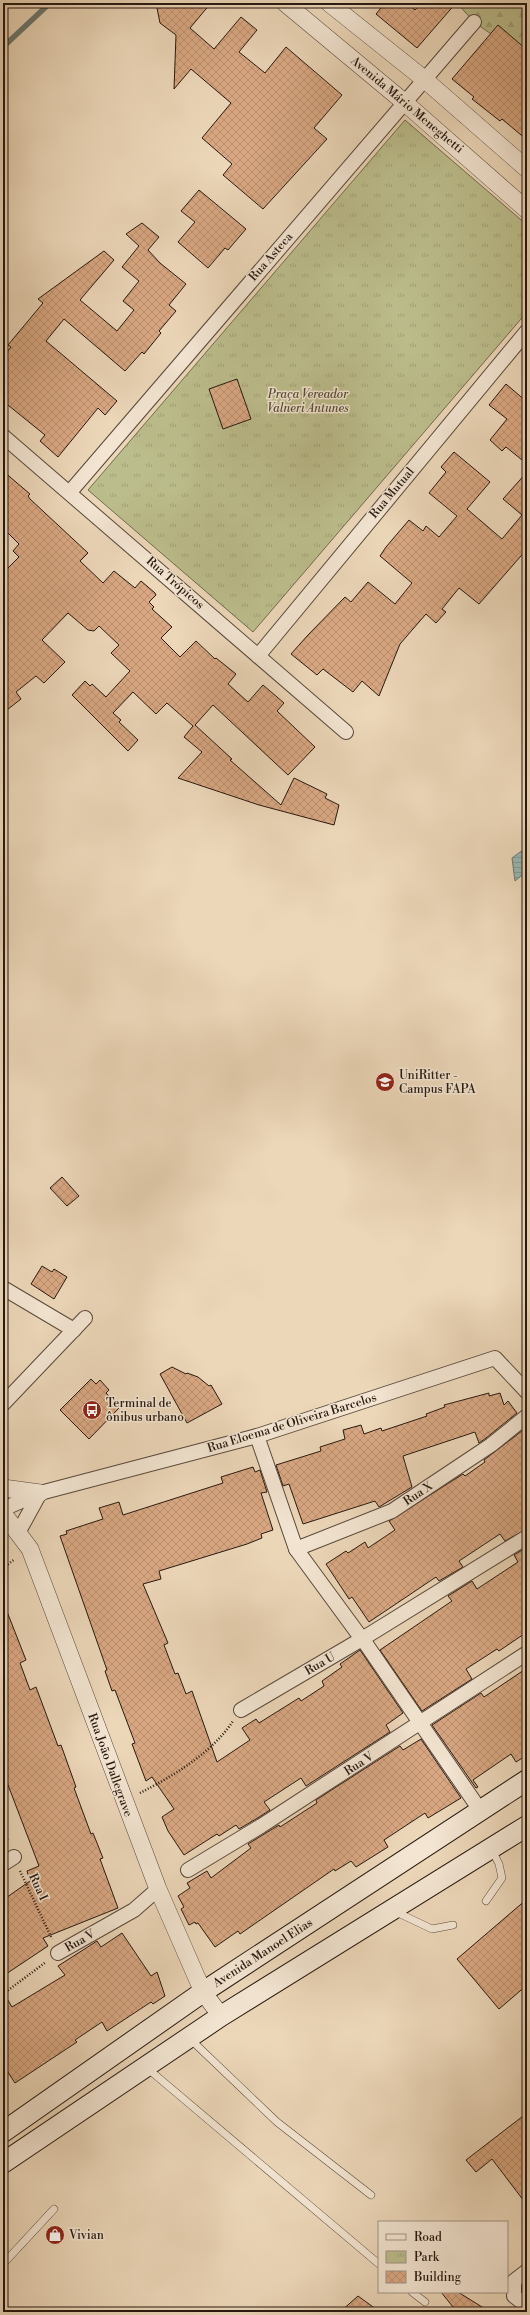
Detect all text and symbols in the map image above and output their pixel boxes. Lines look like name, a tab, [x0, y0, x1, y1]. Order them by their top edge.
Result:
street label: Avenida Mário Meneghetti	[347, 53, 467, 157]
street label: Rua Asteca	[246, 229, 297, 284]
park label: Praça Vereador Valneri Antunes	[267, 387, 349, 416]
street label: Rua Mutual	[366, 464, 418, 522]
street label: Rua Trópicos	[143, 554, 207, 612]
place label: UniRitter - Campus FAPA	[399, 1068, 477, 1097]
school or university icon: UniRitter - Campus FAPA	[374, 1071, 396, 1093]
street label: Rua Eloema de Oliveira Barcelos	[205, 1390, 379, 1456]
place label: Terminal de ônibus urbano	[106, 1396, 184, 1425]
bus stop icon: Terminal de ônibus urbano	[81, 1399, 103, 1421]
street label: Rua X	[401, 1478, 436, 1509]
street label: Rua U	[302, 1649, 338, 1679]
street label: Rua João Dallegrave	[84, 1711, 136, 1819]
street label: Rua V	[341, 1749, 377, 1779]
street label: Rua I	[25, 1871, 51, 1903]
street label: Avenida Manoel Elias	[210, 1915, 316, 1991]
street label: Rua V	[62, 1926, 98, 1956]
legend	[378, 2221, 508, 2293]
shop icon: Vivian	[44, 2224, 66, 2246]
place label: Vivian	[68, 2228, 104, 2243]
text: Road	[414, 2230, 442, 2245]
text: Park	[414, 2250, 440, 2265]
text: Building	[413, 2270, 462, 2285]

